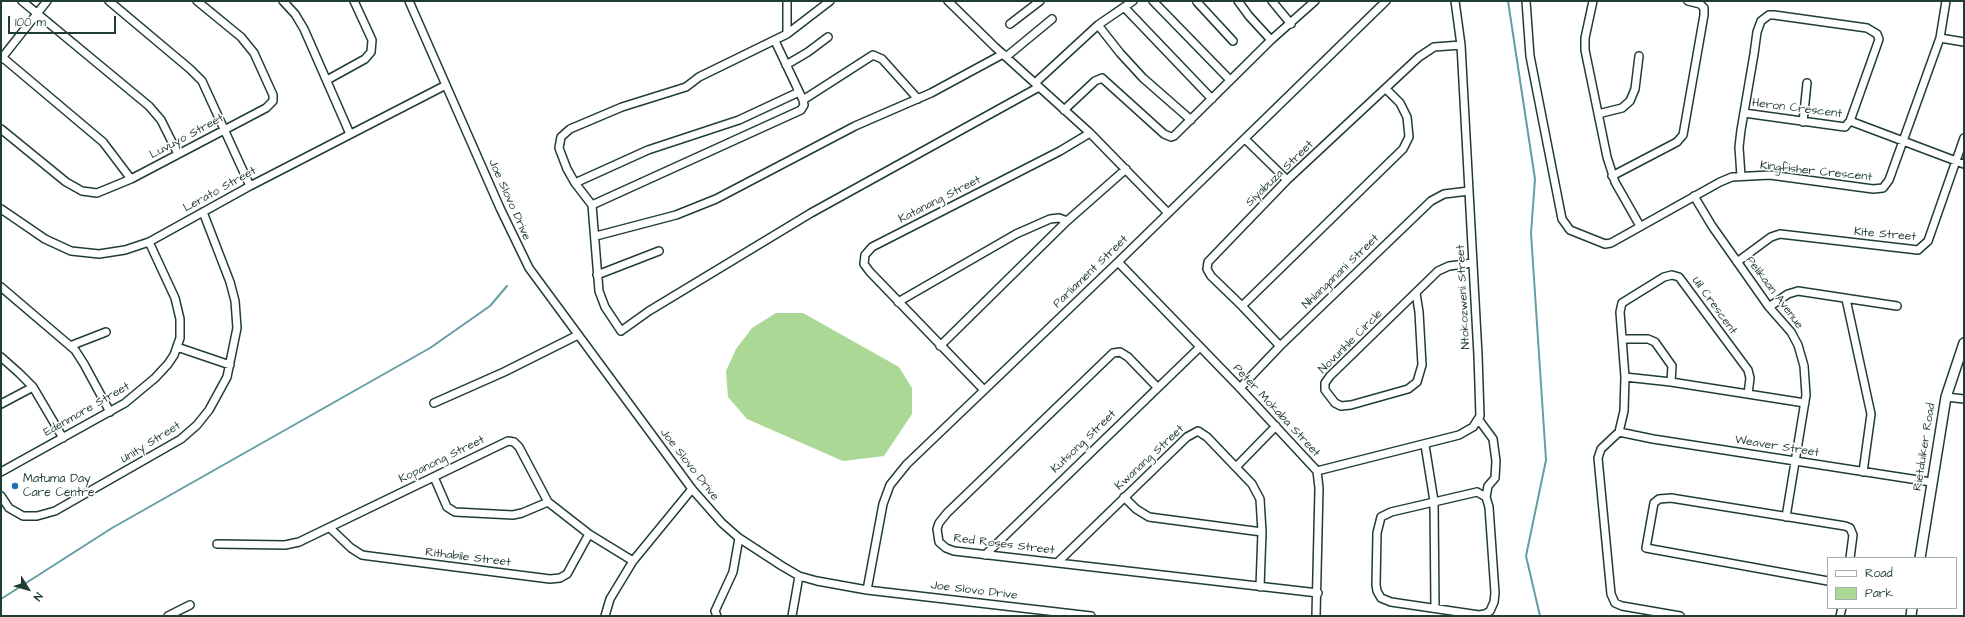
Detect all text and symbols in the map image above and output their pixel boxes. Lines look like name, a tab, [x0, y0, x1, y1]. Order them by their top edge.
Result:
scale bar	[10, 8, 118, 34]
text: 100 m	[15, 14, 46, 31]
street label: Heron Crescent	[1751, 96, 1843, 122]
street label: Luvuyo Street	[147, 111, 227, 163]
street label: Siyabuza Street	[1243, 138, 1317, 210]
street label: Joe Slovo Drive	[485, 157, 533, 243]
street label: Kingfisher Crescent	[1759, 159, 1873, 185]
street label: Lerato Street	[181, 164, 259, 216]
street label: Katanang Street	[896, 173, 984, 227]
street label: Kite Street	[1853, 225, 1917, 245]
street label: Nhlanganani Street	[1299, 232, 1383, 312]
street label: Parliament Street	[1051, 233, 1131, 311]
street label: Ntokozweni Street	[1454, 244, 1474, 350]
street label: Pelikaan Avenue	[1742, 254, 1806, 332]
street label: Uil Crescent	[1688, 274, 1740, 338]
street label: Novunhle Circle	[1316, 307, 1386, 377]
street label: Peter Mokaba Street	[1229, 362, 1323, 460]
street label: Edenmore Street	[41, 380, 133, 440]
street label: Rietduiker Road	[1911, 402, 1939, 492]
street label: Kutsong Street	[1048, 407, 1120, 477]
street label: Unity Street	[118, 419, 184, 467]
street label: Kwanang Street	[1112, 422, 1188, 494]
street label: Joe Slovo Drive	[656, 426, 722, 504]
street label: Kopanong Street	[397, 433, 487, 487]
street label: Weaver Street	[1734, 433, 1820, 461]
place label: Matuma Day Care Centre	[23, 472, 94, 500]
marker: Matuma Day Care Centre	[10, 481, 20, 491]
street label: Red Roses Street	[953, 532, 1055, 558]
street label: Rithabile Street	[424, 546, 512, 570]
legend	[1827, 557, 1957, 609]
text: Road	[1865, 565, 1893, 582]
north arrow	[8, 569, 48, 609]
street label: Joe Slovo Drive	[930, 579, 1018, 603]
text: Park	[1865, 585, 1893, 602]
text: N	[30, 589, 46, 604]

